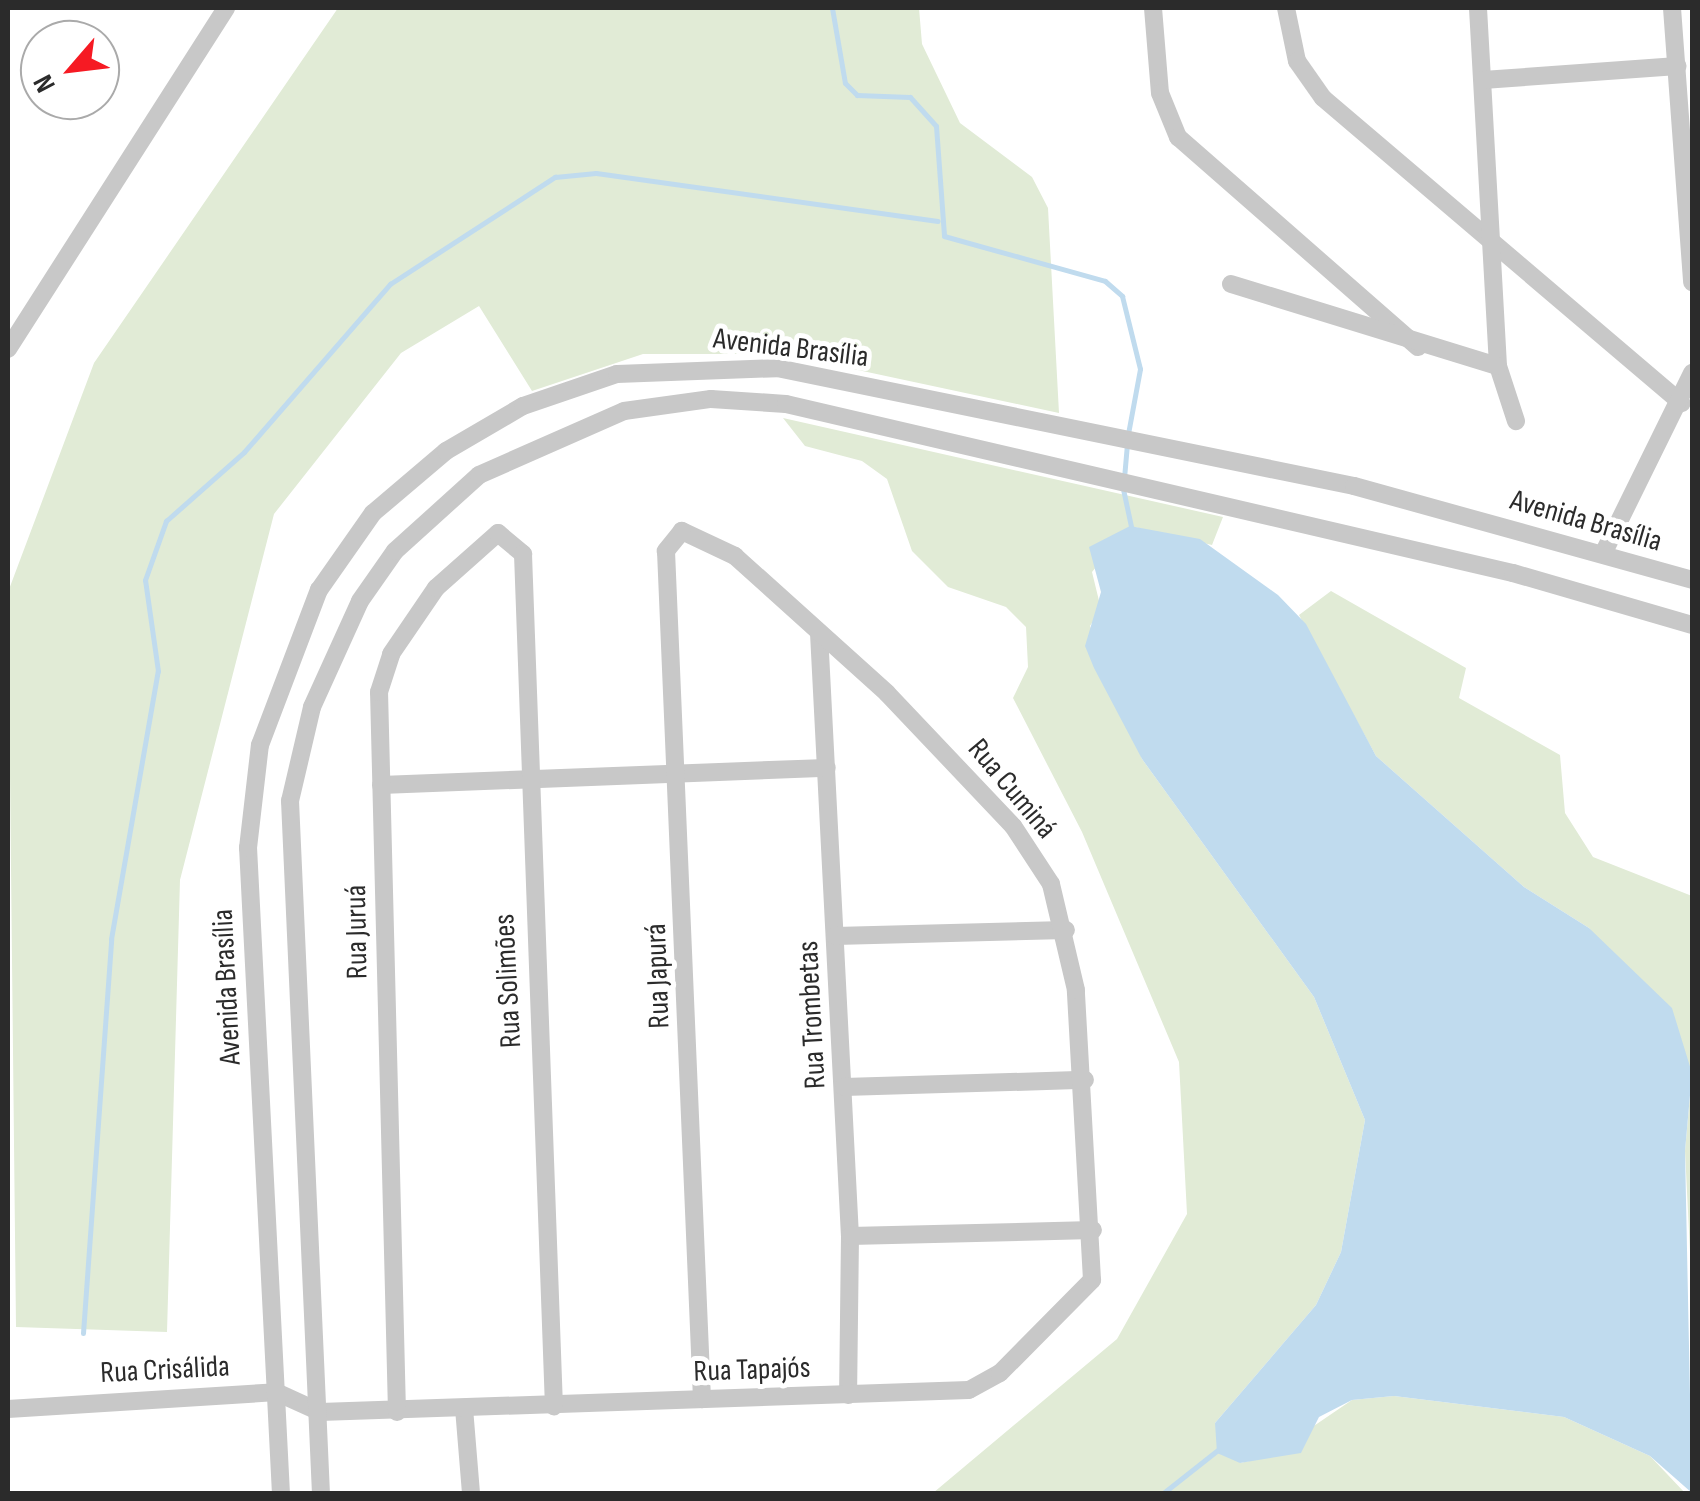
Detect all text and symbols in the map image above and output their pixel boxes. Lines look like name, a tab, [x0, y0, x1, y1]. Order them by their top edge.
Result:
north arrow	[20, 20, 120, 120]
text: N	[27, 69, 63, 98]
street label: Avenida Brasília	[711, 321, 871, 375]
street label: Avenida Brasília	[1506, 482, 1666, 560]
street label: Rua Cuminá	[960, 732, 1064, 846]
street label: Rua Juruá	[338, 885, 376, 979]
street label: Avenida Brasília	[205, 908, 249, 1066]
street label: Rua Solimões	[487, 913, 529, 1049]
street label: Rua Japurá	[638, 923, 678, 1029]
street label: Rua Trombetas	[790, 940, 834, 1090]
street label: Rua Crisálida	[99, 1349, 231, 1391]
street label: Rua Tapajós	[693, 1350, 811, 1390]

